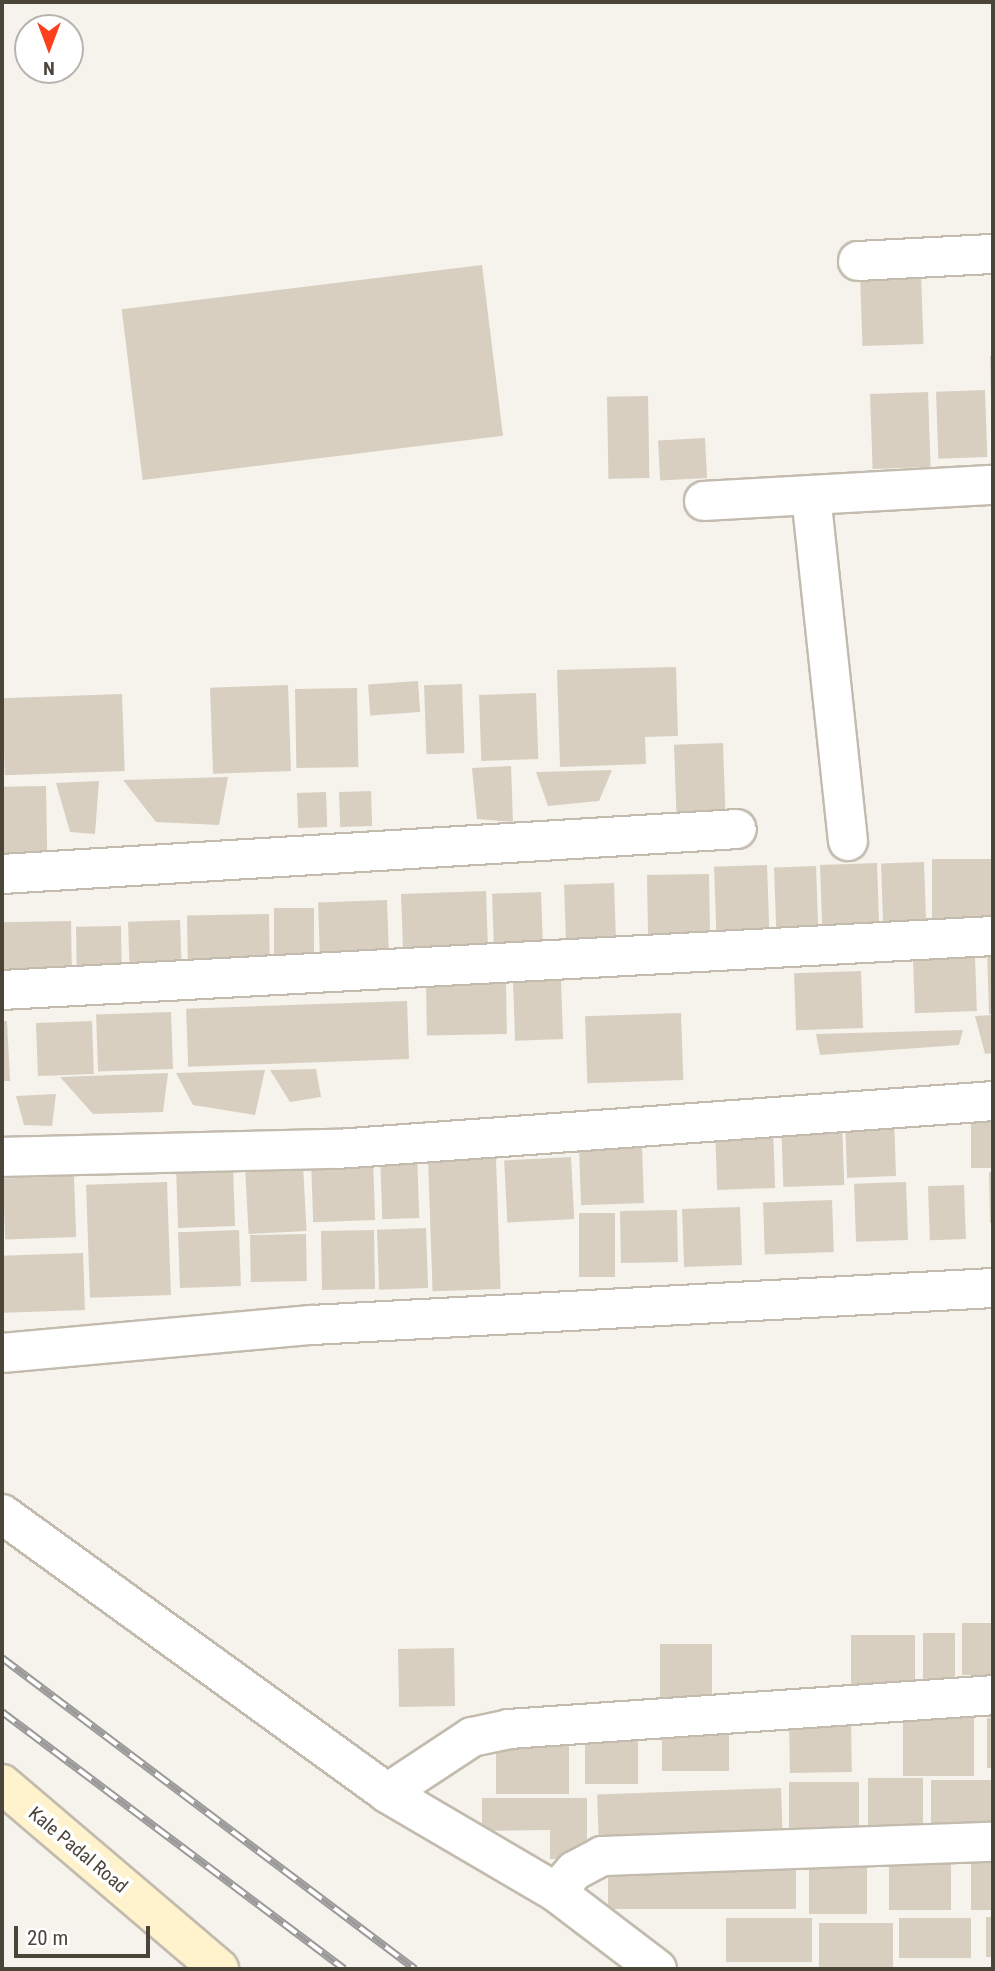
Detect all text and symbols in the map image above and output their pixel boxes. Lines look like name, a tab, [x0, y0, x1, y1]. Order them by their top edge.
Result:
north arrow	[14, 14, 84, 84]
text: N	[43, 57, 55, 80]
street label: Kale Padal Road	[24, 1802, 132, 1898]
scale bar	[18, 1912, 154, 1956]
text: 20 m	[27, 1926, 68, 1950]

